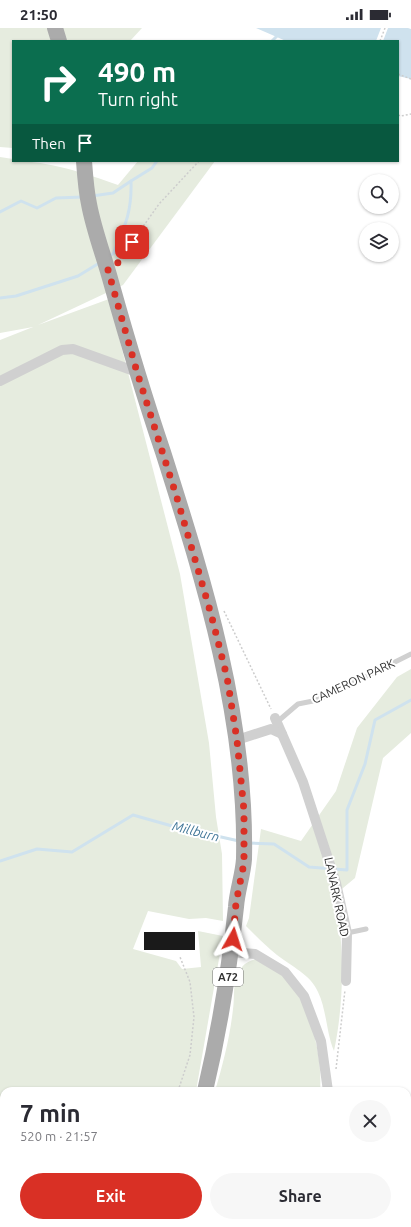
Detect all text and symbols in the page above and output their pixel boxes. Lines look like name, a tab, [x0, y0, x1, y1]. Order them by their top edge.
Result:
text: 21:50	[20, 6, 58, 23]
icon: right	[32, 56, 84, 108]
text: 490 m	[98, 56, 176, 87]
text: Turn right	[98, 89, 178, 109]
icon: arrive	[74, 132, 96, 154]
text: Then	[32, 135, 66, 152]
map controls	[359, 174, 399, 262]
button: search	[359, 174, 399, 214]
button: layers	[359, 222, 399, 262]
pin	[115, 225, 149, 259]
icon: arrive	[121, 231, 143, 253]
street label: CAMERON PARK	[309, 656, 397, 706]
water label: Millburn	[171, 818, 221, 844]
street label: LANARK ROAD	[322, 856, 352, 938]
position arrow	[212, 918, 254, 960]
road number: A72	[213, 968, 243, 986]
text: 7 min	[20, 1100, 81, 1127]
button: close	[349, 1100, 391, 1142]
text: 520 m · 21:57	[20, 1129, 98, 1143]
button: Exit	[20, 1173, 202, 1219]
button: Share	[210, 1173, 391, 1219]

